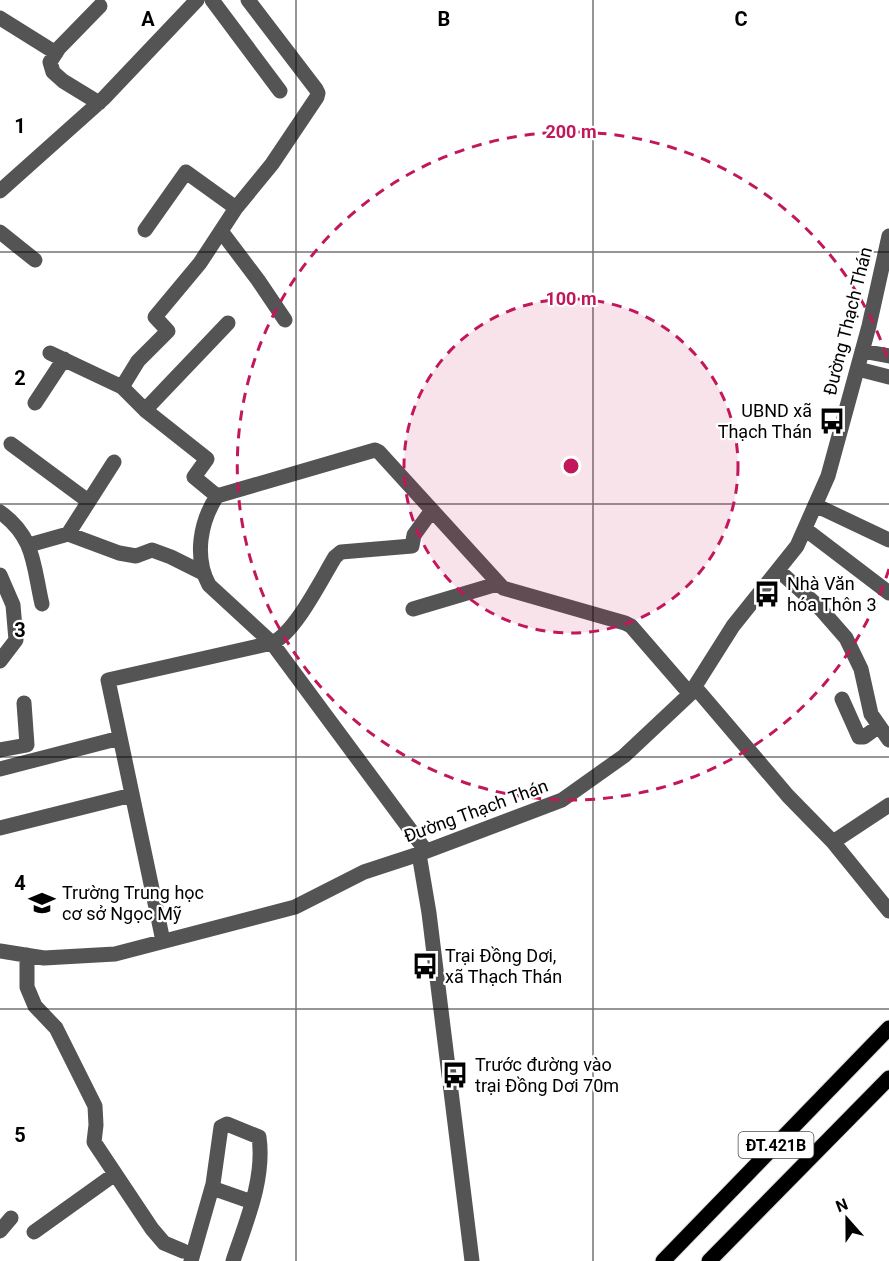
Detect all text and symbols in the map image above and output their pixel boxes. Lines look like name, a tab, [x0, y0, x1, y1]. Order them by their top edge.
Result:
text: A	[141, 7, 155, 31]
text: B	[438, 7, 450, 31]
text: C	[734, 7, 748, 31]
text: 1	[14, 114, 26, 138]
text: 200 m	[545, 121, 597, 142]
street label: Đường Thạch Thán	[819, 245, 876, 397]
text: 100 m	[545, 288, 597, 309]
text: 2	[14, 366, 26, 390]
place label: UBND xã Thạch Thán	[718, 400, 812, 442]
bus stop icon: UBND xã Thạch Thán	[817, 406, 847, 436]
centre of rings	[561, 456, 581, 476]
place label: Nhà Văn hóa Thôn 3	[787, 573, 877, 615]
bus stop icon: Nhà Văn hóa Thôn 3	[752, 579, 782, 609]
text: 3	[14, 618, 26, 642]
street label: Đường Thạch Thán	[401, 775, 551, 846]
text: 4	[14, 871, 26, 895]
place label: Trường Trung học cơ sở Ngọc Mỹ	[62, 882, 204, 924]
school or university icon: Trường Trung học cơ sở Ngọc Mỹ	[27, 888, 57, 918]
place label: Trại Đồng Dơi, xã Thạch Thán	[445, 945, 562, 987]
bus stop icon: Trại Đồng Dơi, xã Thạch Thán	[410, 951, 440, 981]
place label: Trước đường vào trại Đồng Dơi 70m	[475, 1054, 619, 1096]
bus stop icon: Trước đường vào trại Đồng Dơi 70m	[440, 1060, 470, 1090]
text: 5	[14, 1123, 26, 1147]
road number: ĐT.421B	[738, 1132, 814, 1158]
north arrow	[817, 1189, 877, 1249]
text: N	[833, 1195, 850, 1216]

